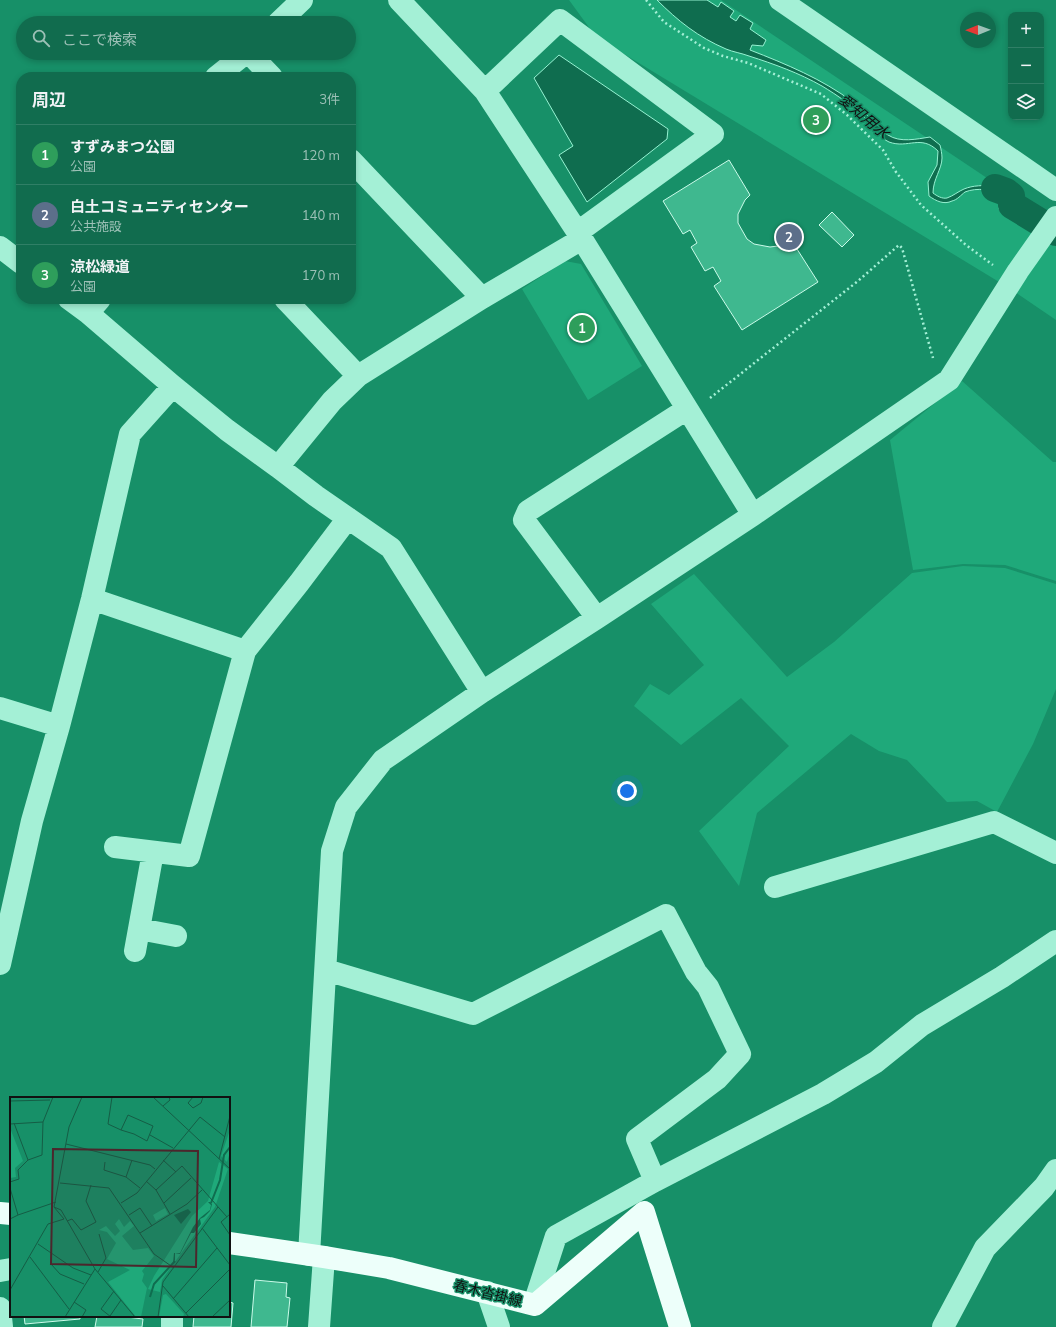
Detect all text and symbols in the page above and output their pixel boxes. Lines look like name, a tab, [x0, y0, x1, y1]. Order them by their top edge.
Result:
north arrow	[960, 12, 996, 48]
map controls	[1008, 12, 1044, 120]
button: +	[1008, 12, 1044, 48]
search box	[16, 16, 356, 60]
icon: search	[30, 27, 52, 49]
text: ここで検索	[62, 30, 137, 49]
button: −	[1008, 48, 1044, 84]
button: layers	[1008, 84, 1044, 120]
text: 周辺	[32, 89, 66, 110]
water label: 愛知用水	[835, 89, 895, 144]
text: 3件	[319, 91, 340, 107]
pin: 3	[803, 105, 829, 135]
text: すずみまつ公園	[70, 137, 175, 156]
text: 1	[41, 147, 49, 163]
text: 120 m	[302, 147, 340, 163]
text: 公園	[70, 158, 96, 174]
text: 白土コミュニティセンター	[70, 197, 249, 216]
text: 2	[41, 207, 49, 223]
text: 140 m	[302, 207, 340, 223]
text: 公共施設	[70, 218, 122, 234]
pin: 2	[776, 222, 802, 252]
text: 涼松緑道	[70, 257, 130, 276]
text: 3	[41, 267, 49, 283]
text: 170 m	[302, 267, 340, 283]
text: 公園	[70, 278, 96, 294]
pin: 1	[569, 313, 595, 343]
your location	[617, 781, 637, 801]
inset map	[10, 1097, 230, 1317]
street label: 春木沓掛線	[452, 1276, 524, 1310]

